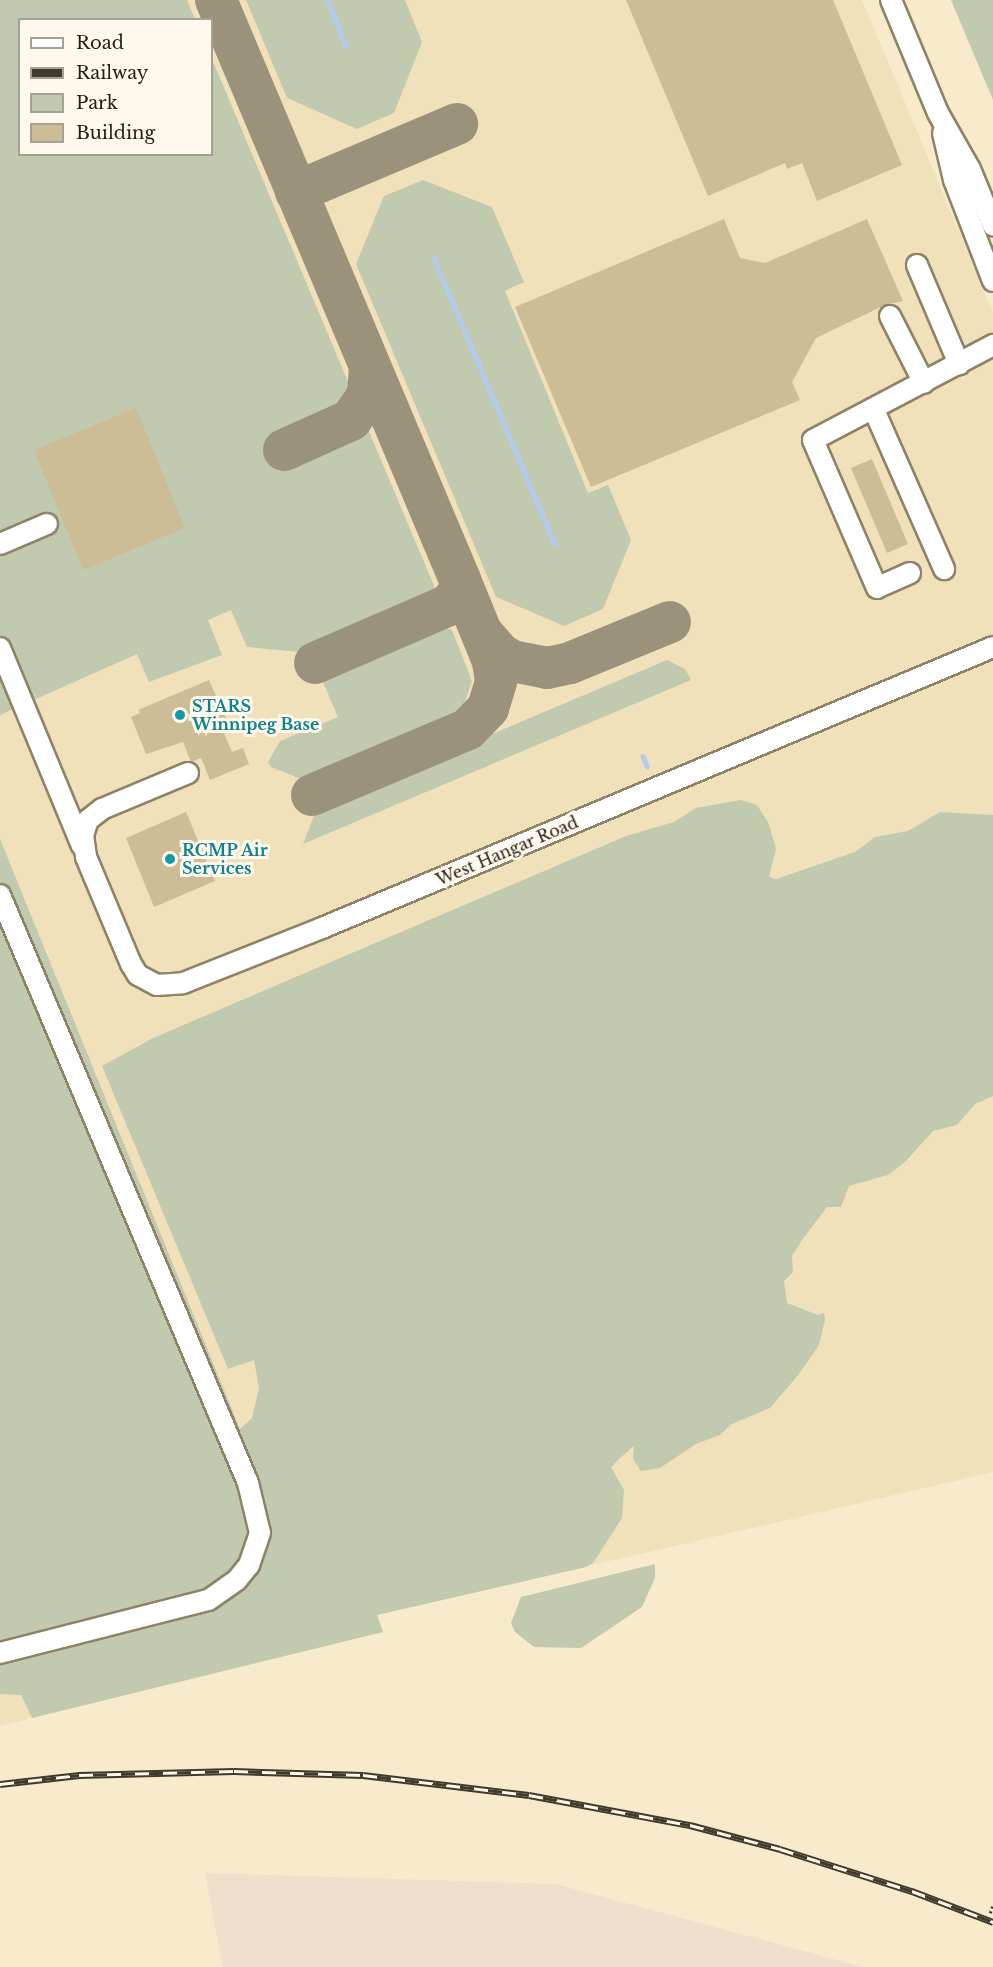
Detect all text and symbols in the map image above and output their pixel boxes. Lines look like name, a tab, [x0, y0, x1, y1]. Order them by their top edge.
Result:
legend	[18, 18, 213, 156]
text: Road	[76, 32, 124, 54]
text: Railway	[76, 62, 148, 84]
text: Park	[76, 92, 118, 114]
text: Building	[76, 122, 155, 144]
place label: STARS Winnipeg Base	[192, 696, 320, 734]
marker: STARS Winnipeg Base	[173, 708, 187, 722]
street label: West Hangar Road	[433, 812, 581, 890]
place label: RCMP Air Services	[182, 840, 269, 878]
marker: RCMP Air Services	[163, 852, 177, 866]

